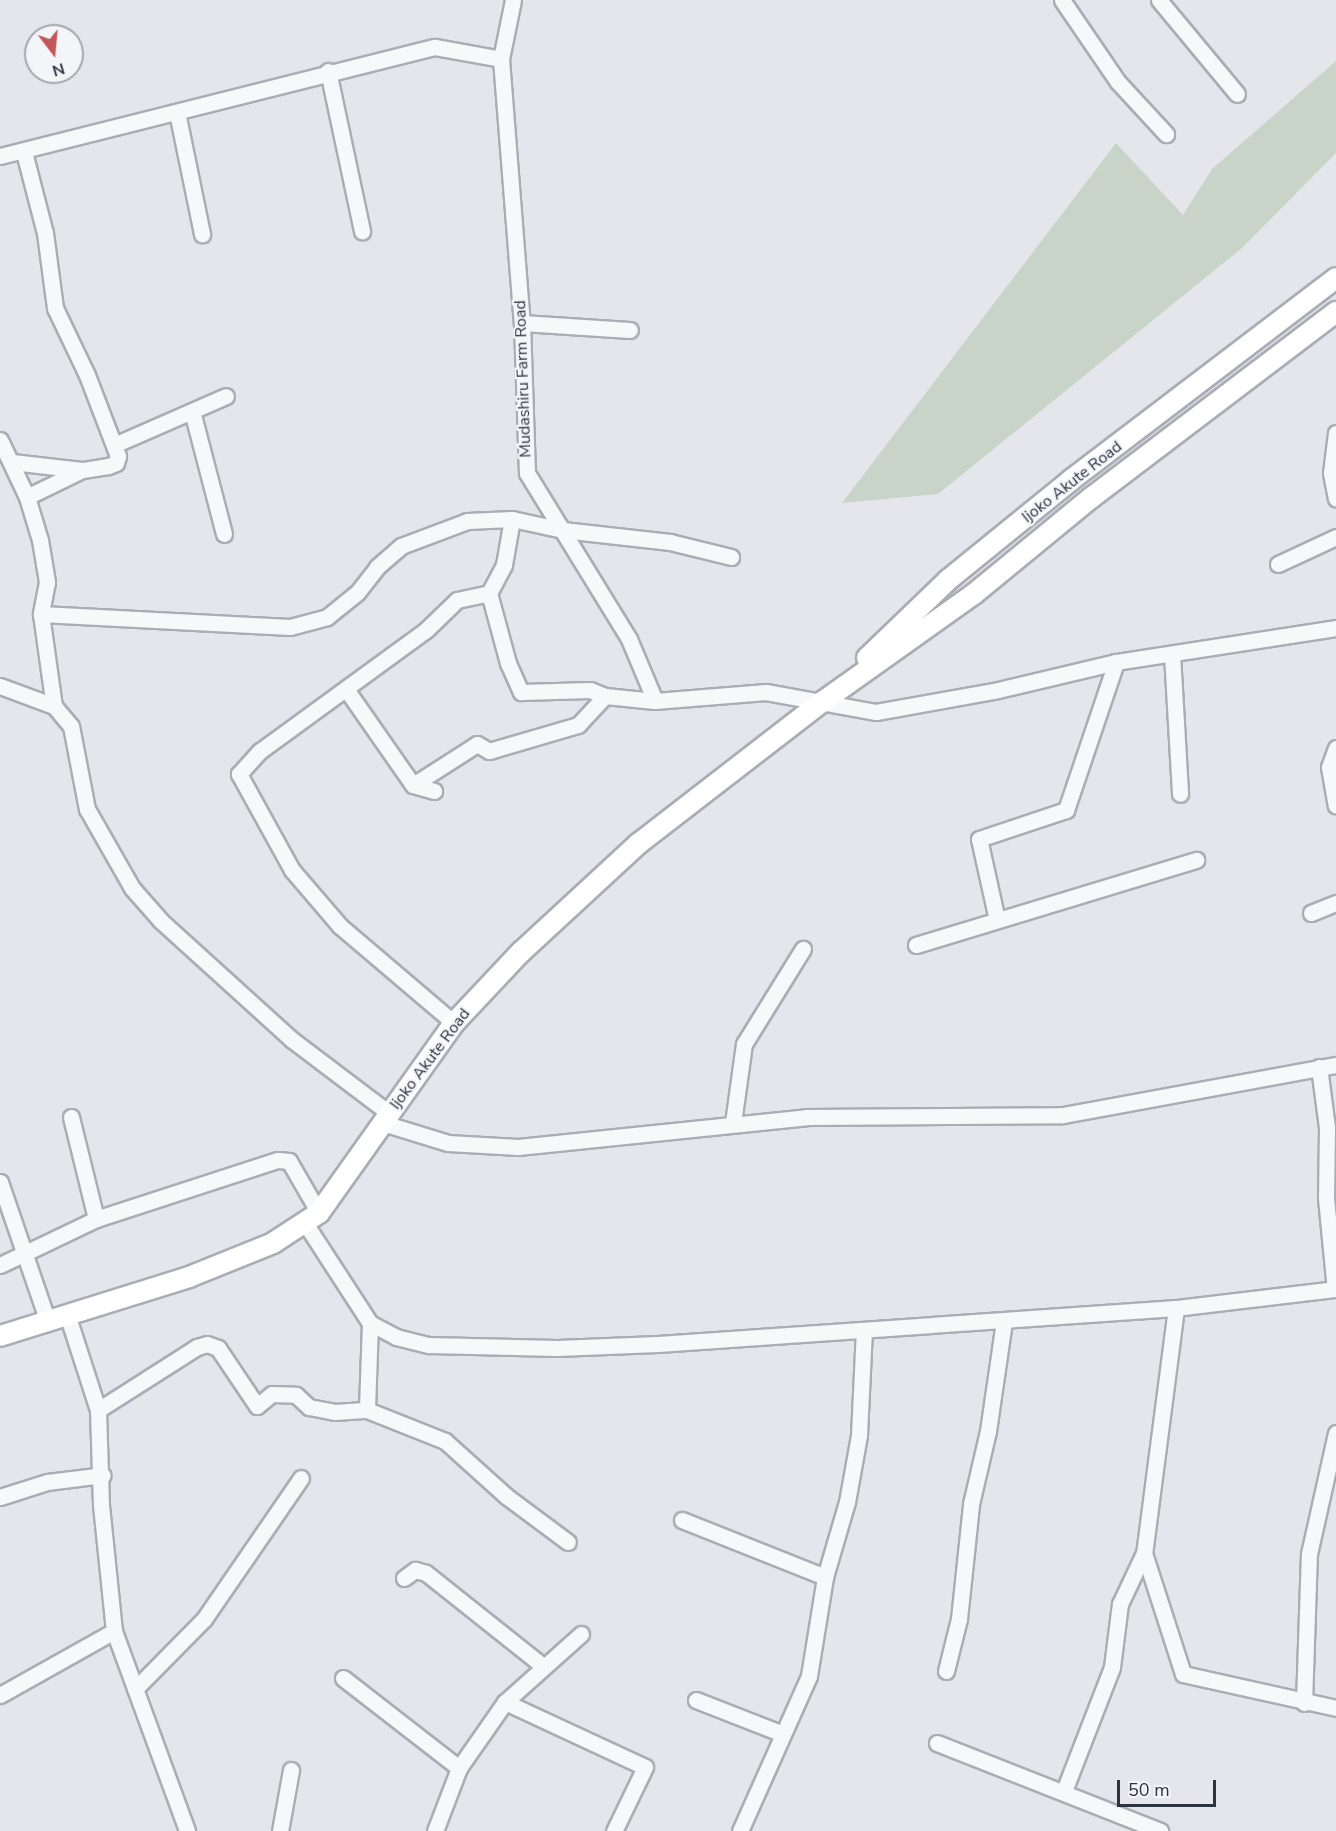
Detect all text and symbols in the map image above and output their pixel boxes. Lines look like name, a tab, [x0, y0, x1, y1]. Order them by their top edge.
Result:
north arrow	[24, 24, 84, 84]
text: N	[50, 57, 67, 82]
street label: Mudashiru Farm Road	[511, 300, 535, 458]
street label: Ijoko Akute Road	[1018, 437, 1126, 527]
street label: Ijoko Akute Road	[386, 1005, 474, 1113]
scale bar	[1120, 1768, 1219, 1806]
text: 50 m	[1128, 1778, 1170, 1802]

